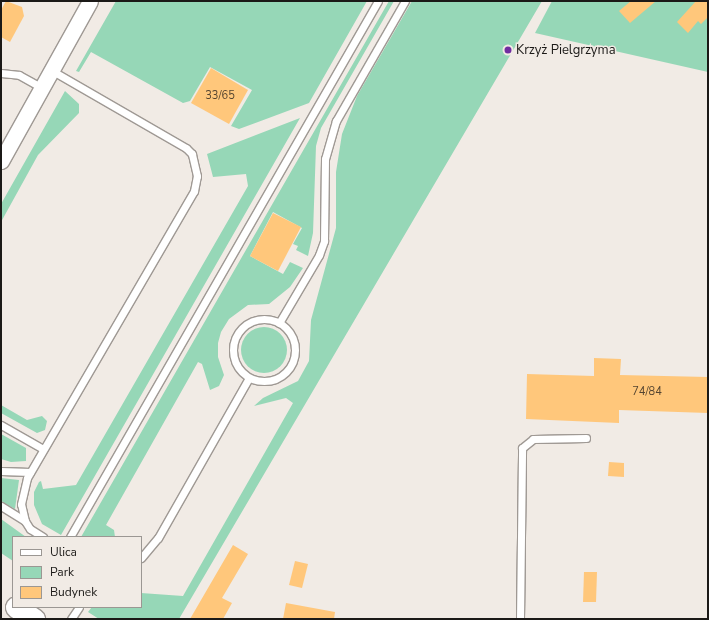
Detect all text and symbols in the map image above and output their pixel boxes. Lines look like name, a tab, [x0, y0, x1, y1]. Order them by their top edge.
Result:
place label: Krzyż Pielgrzyma	[516, 42, 616, 58]
marker: Krzyż Pielgrzyma	[503, 45, 513, 55]
house number: 33/65	[205, 89, 235, 103]
house number: 74/84	[632, 385, 662, 399]
legend	[12, 536, 142, 608]
text: Ulica	[50, 544, 77, 560]
text: Park	[50, 564, 74, 580]
text: Budynek	[50, 584, 97, 600]

